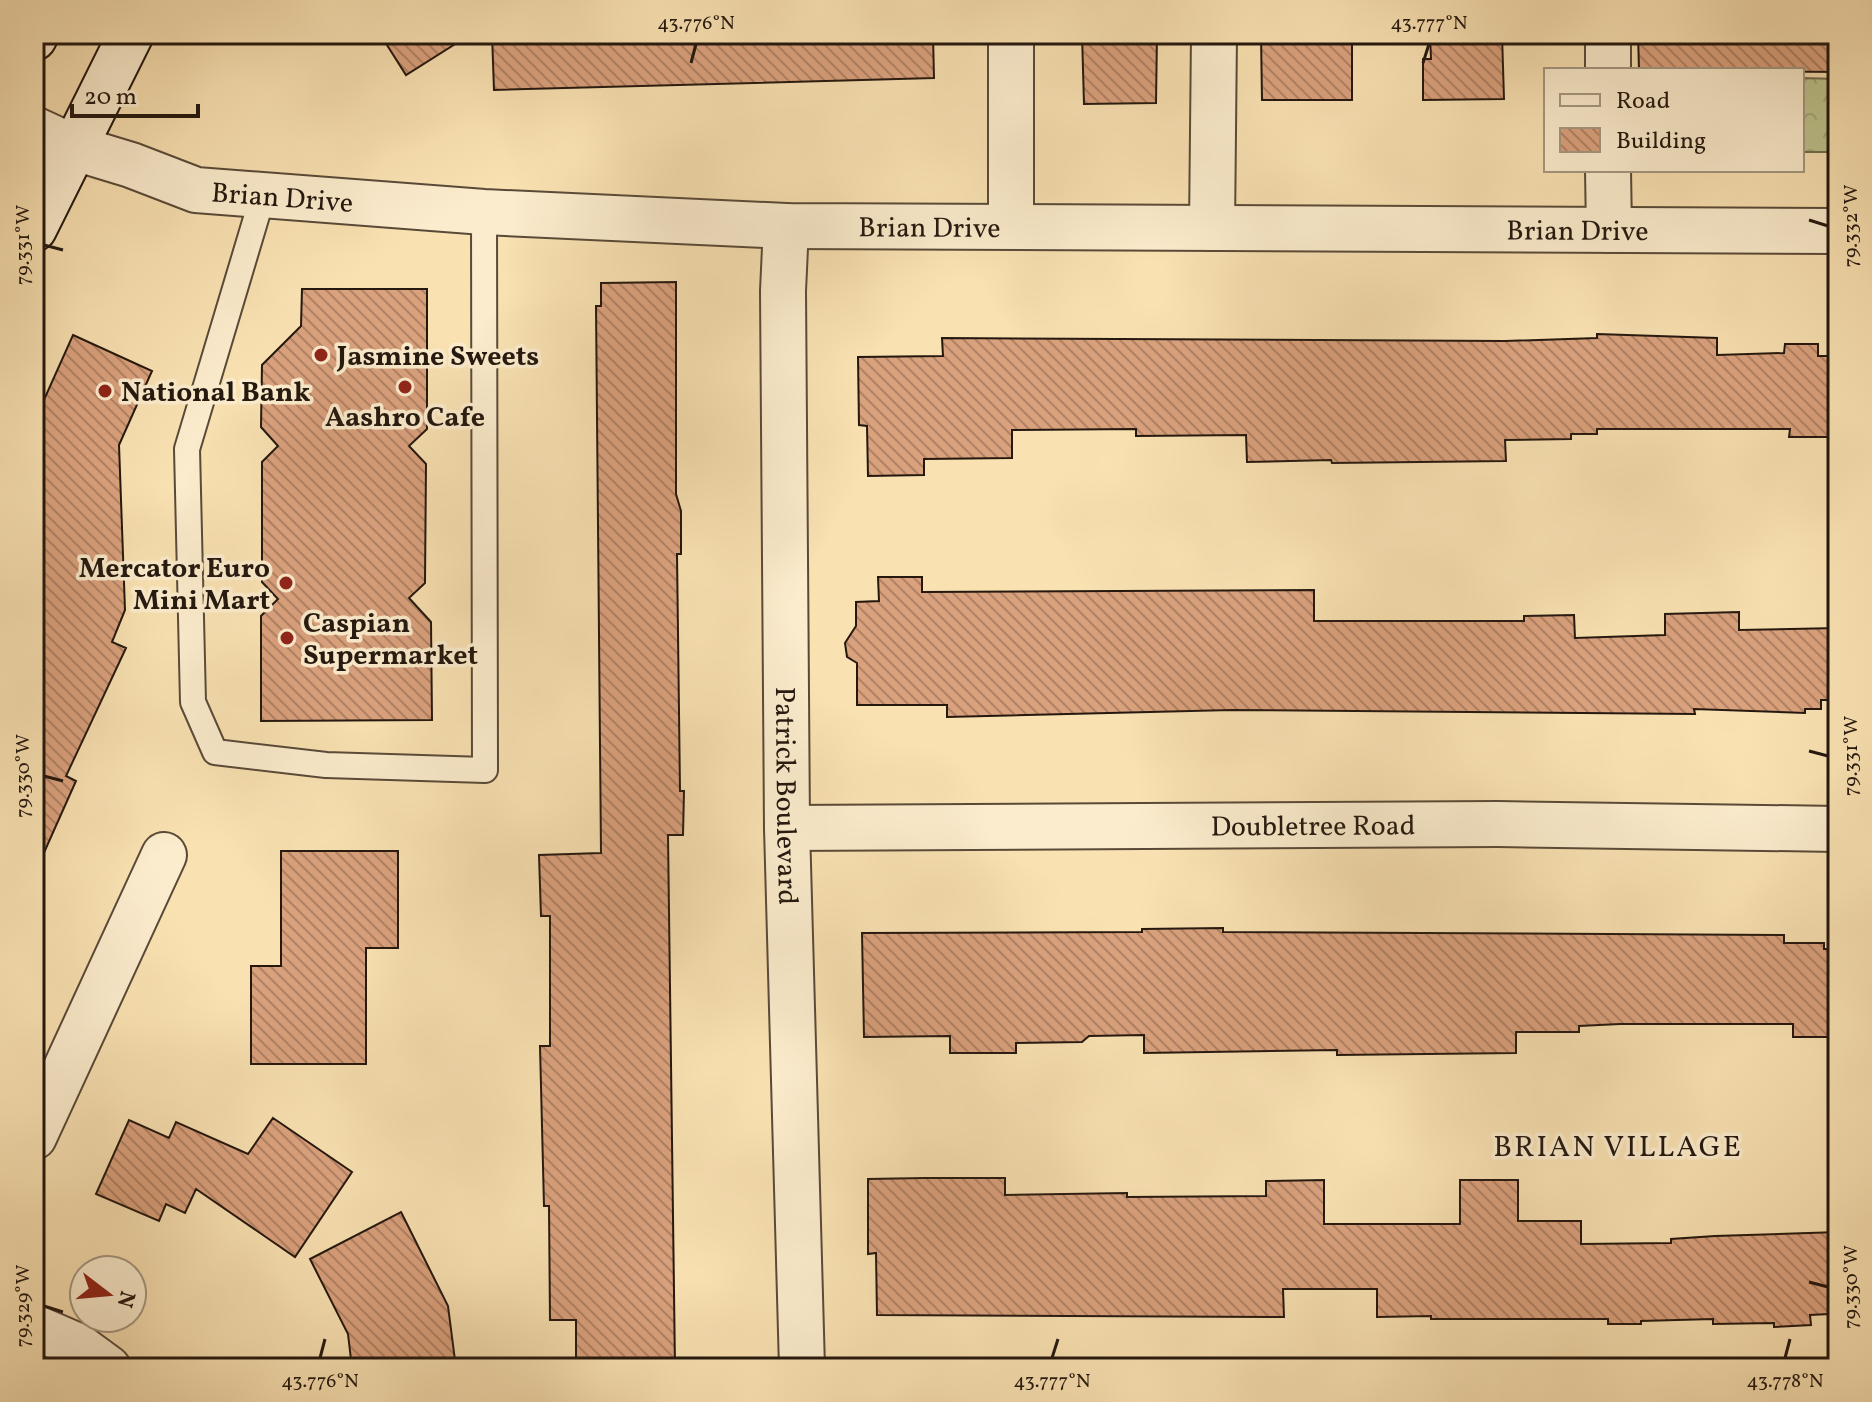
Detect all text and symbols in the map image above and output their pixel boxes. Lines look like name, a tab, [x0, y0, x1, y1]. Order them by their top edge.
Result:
text: 43.776°N	[657, 10, 735, 38]
text: 43.777°N	[1390, 10, 1468, 38]
scale bar	[72, 68, 198, 118]
legend	[1544, 68, 1804, 172]
text: 20 m	[84, 81, 137, 115]
text: Road	[1616, 85, 1670, 119]
text: Building	[1616, 125, 1706, 159]
street label: Brian Drive	[210, 174, 355, 224]
text: 79.332°W	[1838, 184, 1866, 268]
text: 79.331°W	[10, 205, 38, 285]
street label: Brian Drive	[858, 209, 1001, 249]
street label: Brian Drive	[1506, 212, 1649, 252]
place label: Jasmine Sweets	[336, 338, 539, 377]
marker: Jasmine Sweets	[312, 346, 330, 364]
place label: National Bank	[121, 374, 310, 413]
marker: Aashro Cafe	[396, 378, 414, 396]
marker: National Bank	[96, 382, 114, 400]
place label: Aashro Cafe	[325, 399, 485, 438]
place label: Mercator Euro Mini Mart	[79, 550, 270, 621]
marker: Mercator Euro Mini Mart	[277, 574, 295, 592]
place label: Caspian Supermarket	[303, 605, 478, 676]
marker: Caspian Supermarket	[278, 629, 296, 647]
street label: Patrick Boulevard	[764, 687, 806, 906]
text: 79.331°W	[1838, 716, 1866, 796]
text: 79.330°W	[10, 734, 38, 818]
street label: Doubletree Road	[1210, 807, 1416, 848]
district label: BRIAN VILLAGE	[1493, 1127, 1743, 1169]
text: 79.330°W	[1838, 1245, 1866, 1329]
north arrow	[68, 1254, 148, 1334]
text: 79.329°W	[10, 1264, 38, 1348]
text: N	[108, 1287, 142, 1311]
text: 43.776°N	[281, 1368, 359, 1396]
text: 43.777°N	[1013, 1368, 1091, 1396]
text: 43.778°N	[1747, 1368, 1824, 1396]

